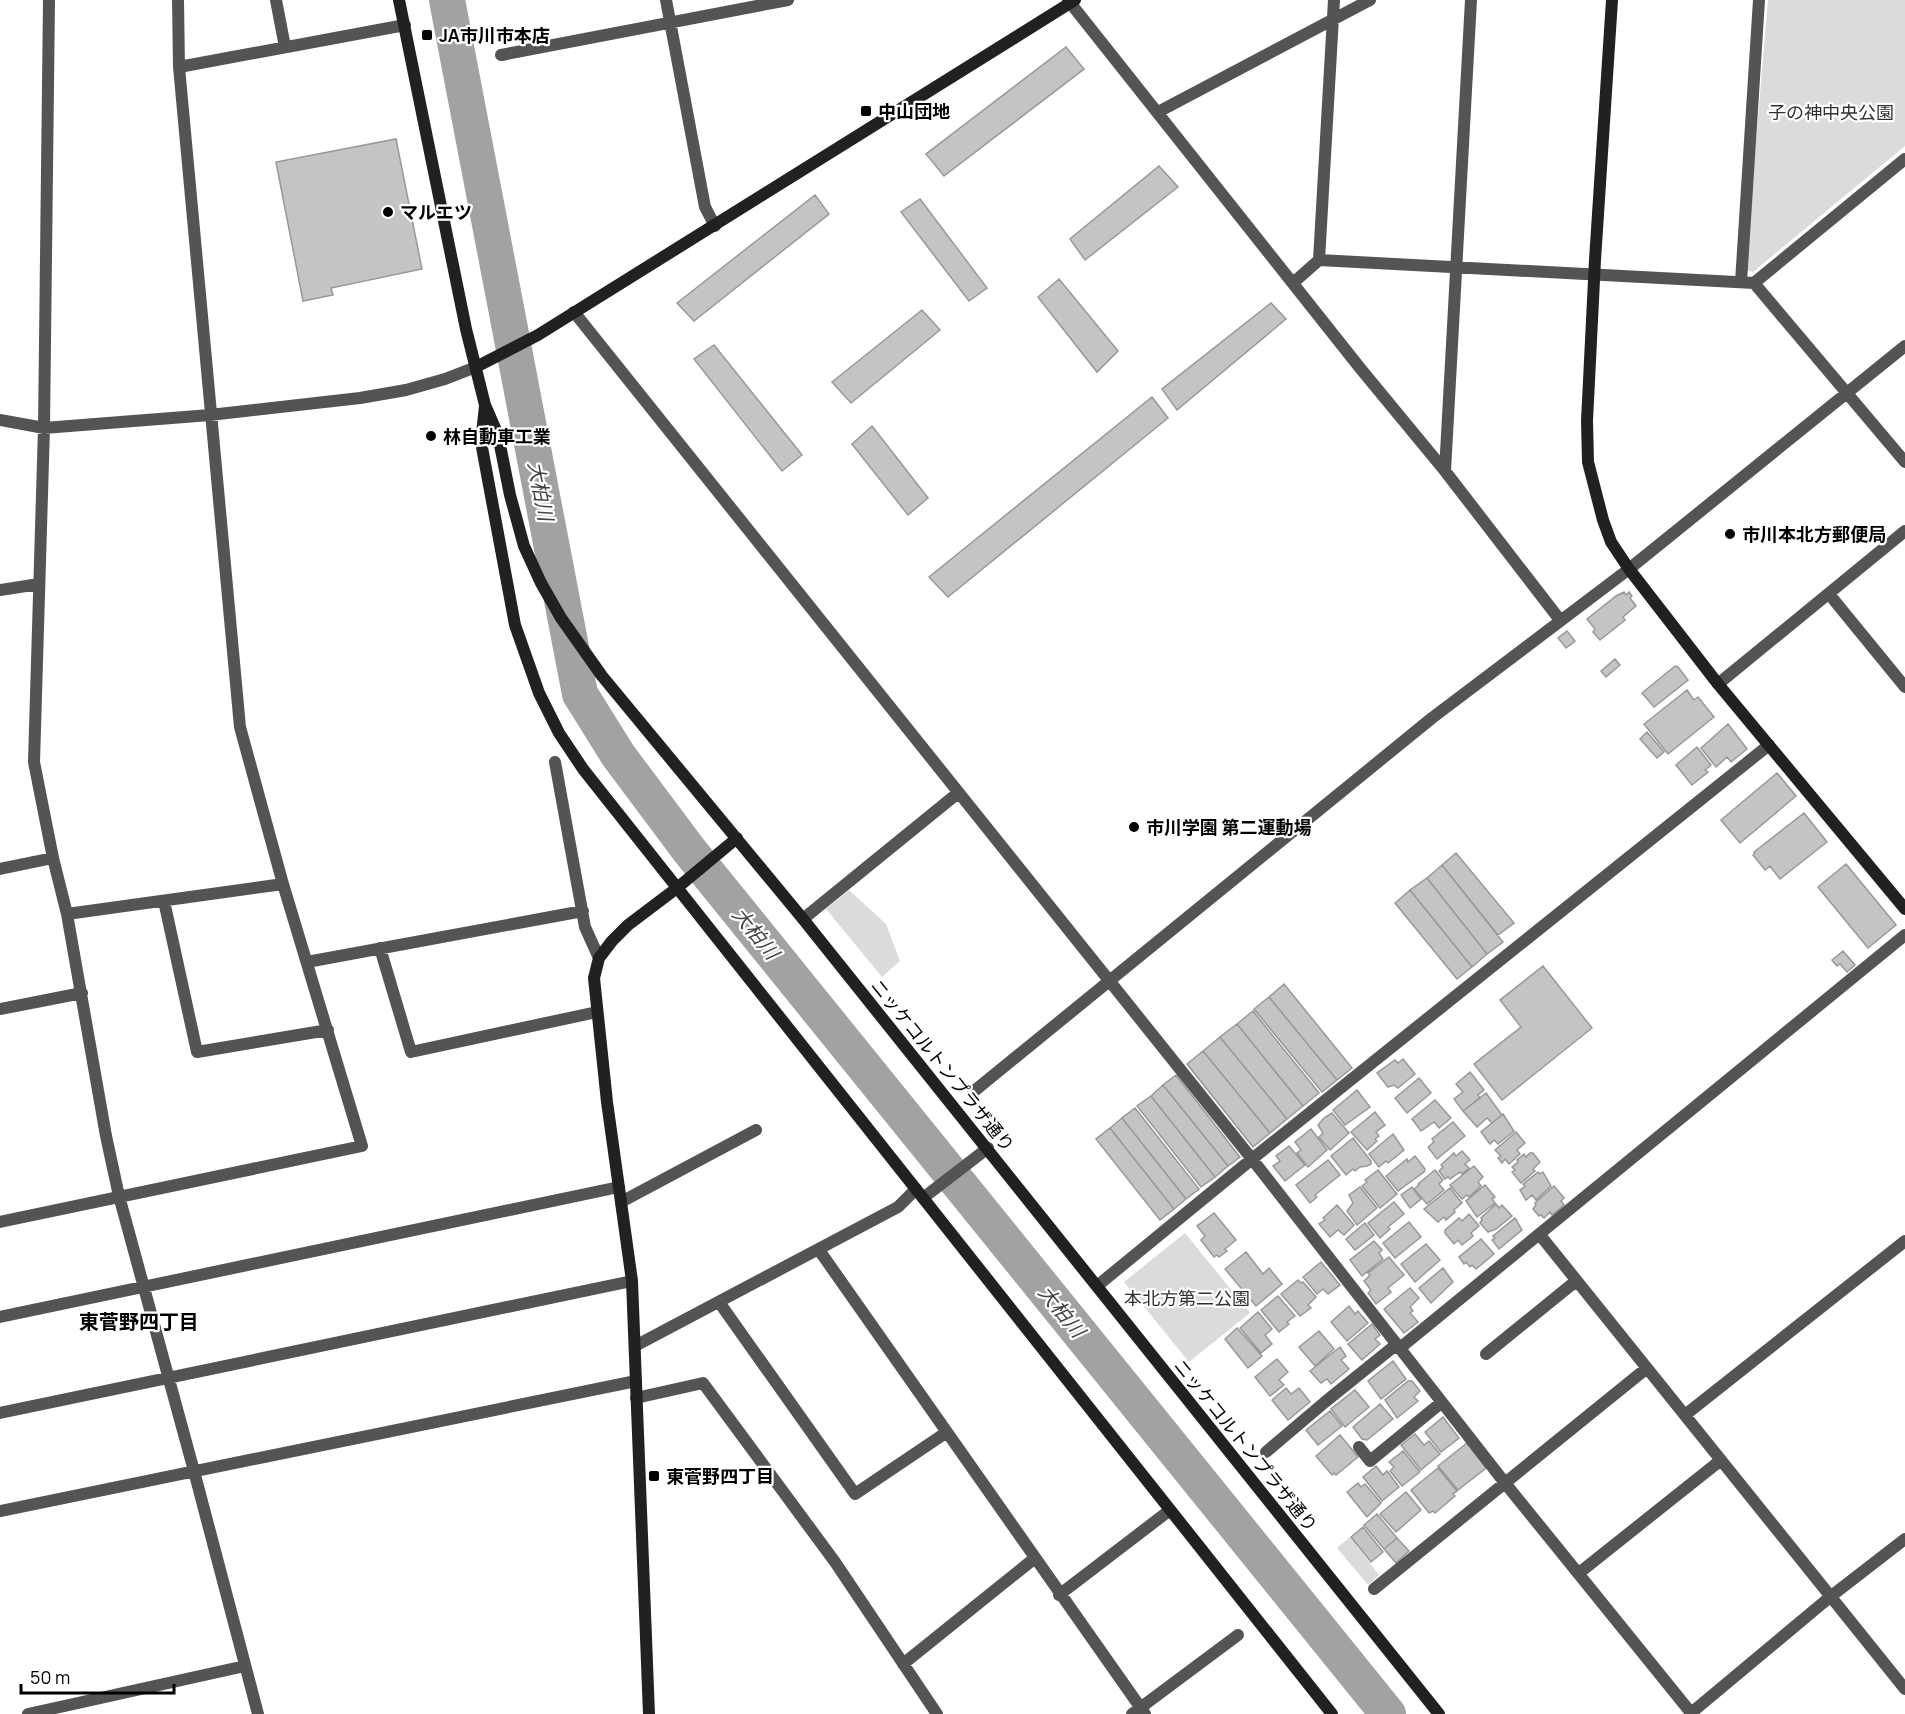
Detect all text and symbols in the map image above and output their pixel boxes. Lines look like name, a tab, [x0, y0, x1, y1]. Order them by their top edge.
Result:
place label: JA市川市本店	[439, 23, 550, 47]
marker: JA市川市本店	[420, 28, 434, 42]
place label: 中山団地	[878, 99, 950, 123]
park label: 子の神中央公園	[1768, 100, 1894, 124]
marker: 中山団地	[859, 104, 873, 118]
place label: マルエツ	[400, 200, 472, 224]
marker: マルエツ	[381, 205, 395, 219]
place label: 林自動車工業	[443, 424, 551, 448]
marker: 林自動車工業	[424, 429, 438, 443]
water label: 大柏川	[522, 459, 560, 525]
place label: 市川本北方郵便局	[1742, 522, 1886, 546]
marker: 市川本北方郵便局	[1723, 527, 1737, 541]
place label: 市川学園 第二運動場	[1146, 815, 1312, 839]
marker: 市川学園 第二運動場	[1127, 820, 1141, 834]
water label: 大柏川	[727, 901, 787, 966]
street label: ニッケコルトンプラザ通り	[866, 974, 1020, 1156]
water label: 大柏川	[1033, 1279, 1093, 1344]
park label: 本北方第二公園	[1124, 1286, 1250, 1310]
district label: 東菅野四丁目	[79, 1308, 199, 1335]
street label: ニッケコルトンプラザ通り	[1169, 1354, 1323, 1536]
place label: 東菅野四丁目	[666, 1464, 774, 1488]
marker: 東菅野四丁目	[647, 1469, 661, 1483]
scale bar	[21, 1657, 174, 1695]
text: 50 m	[30, 1665, 70, 1689]

